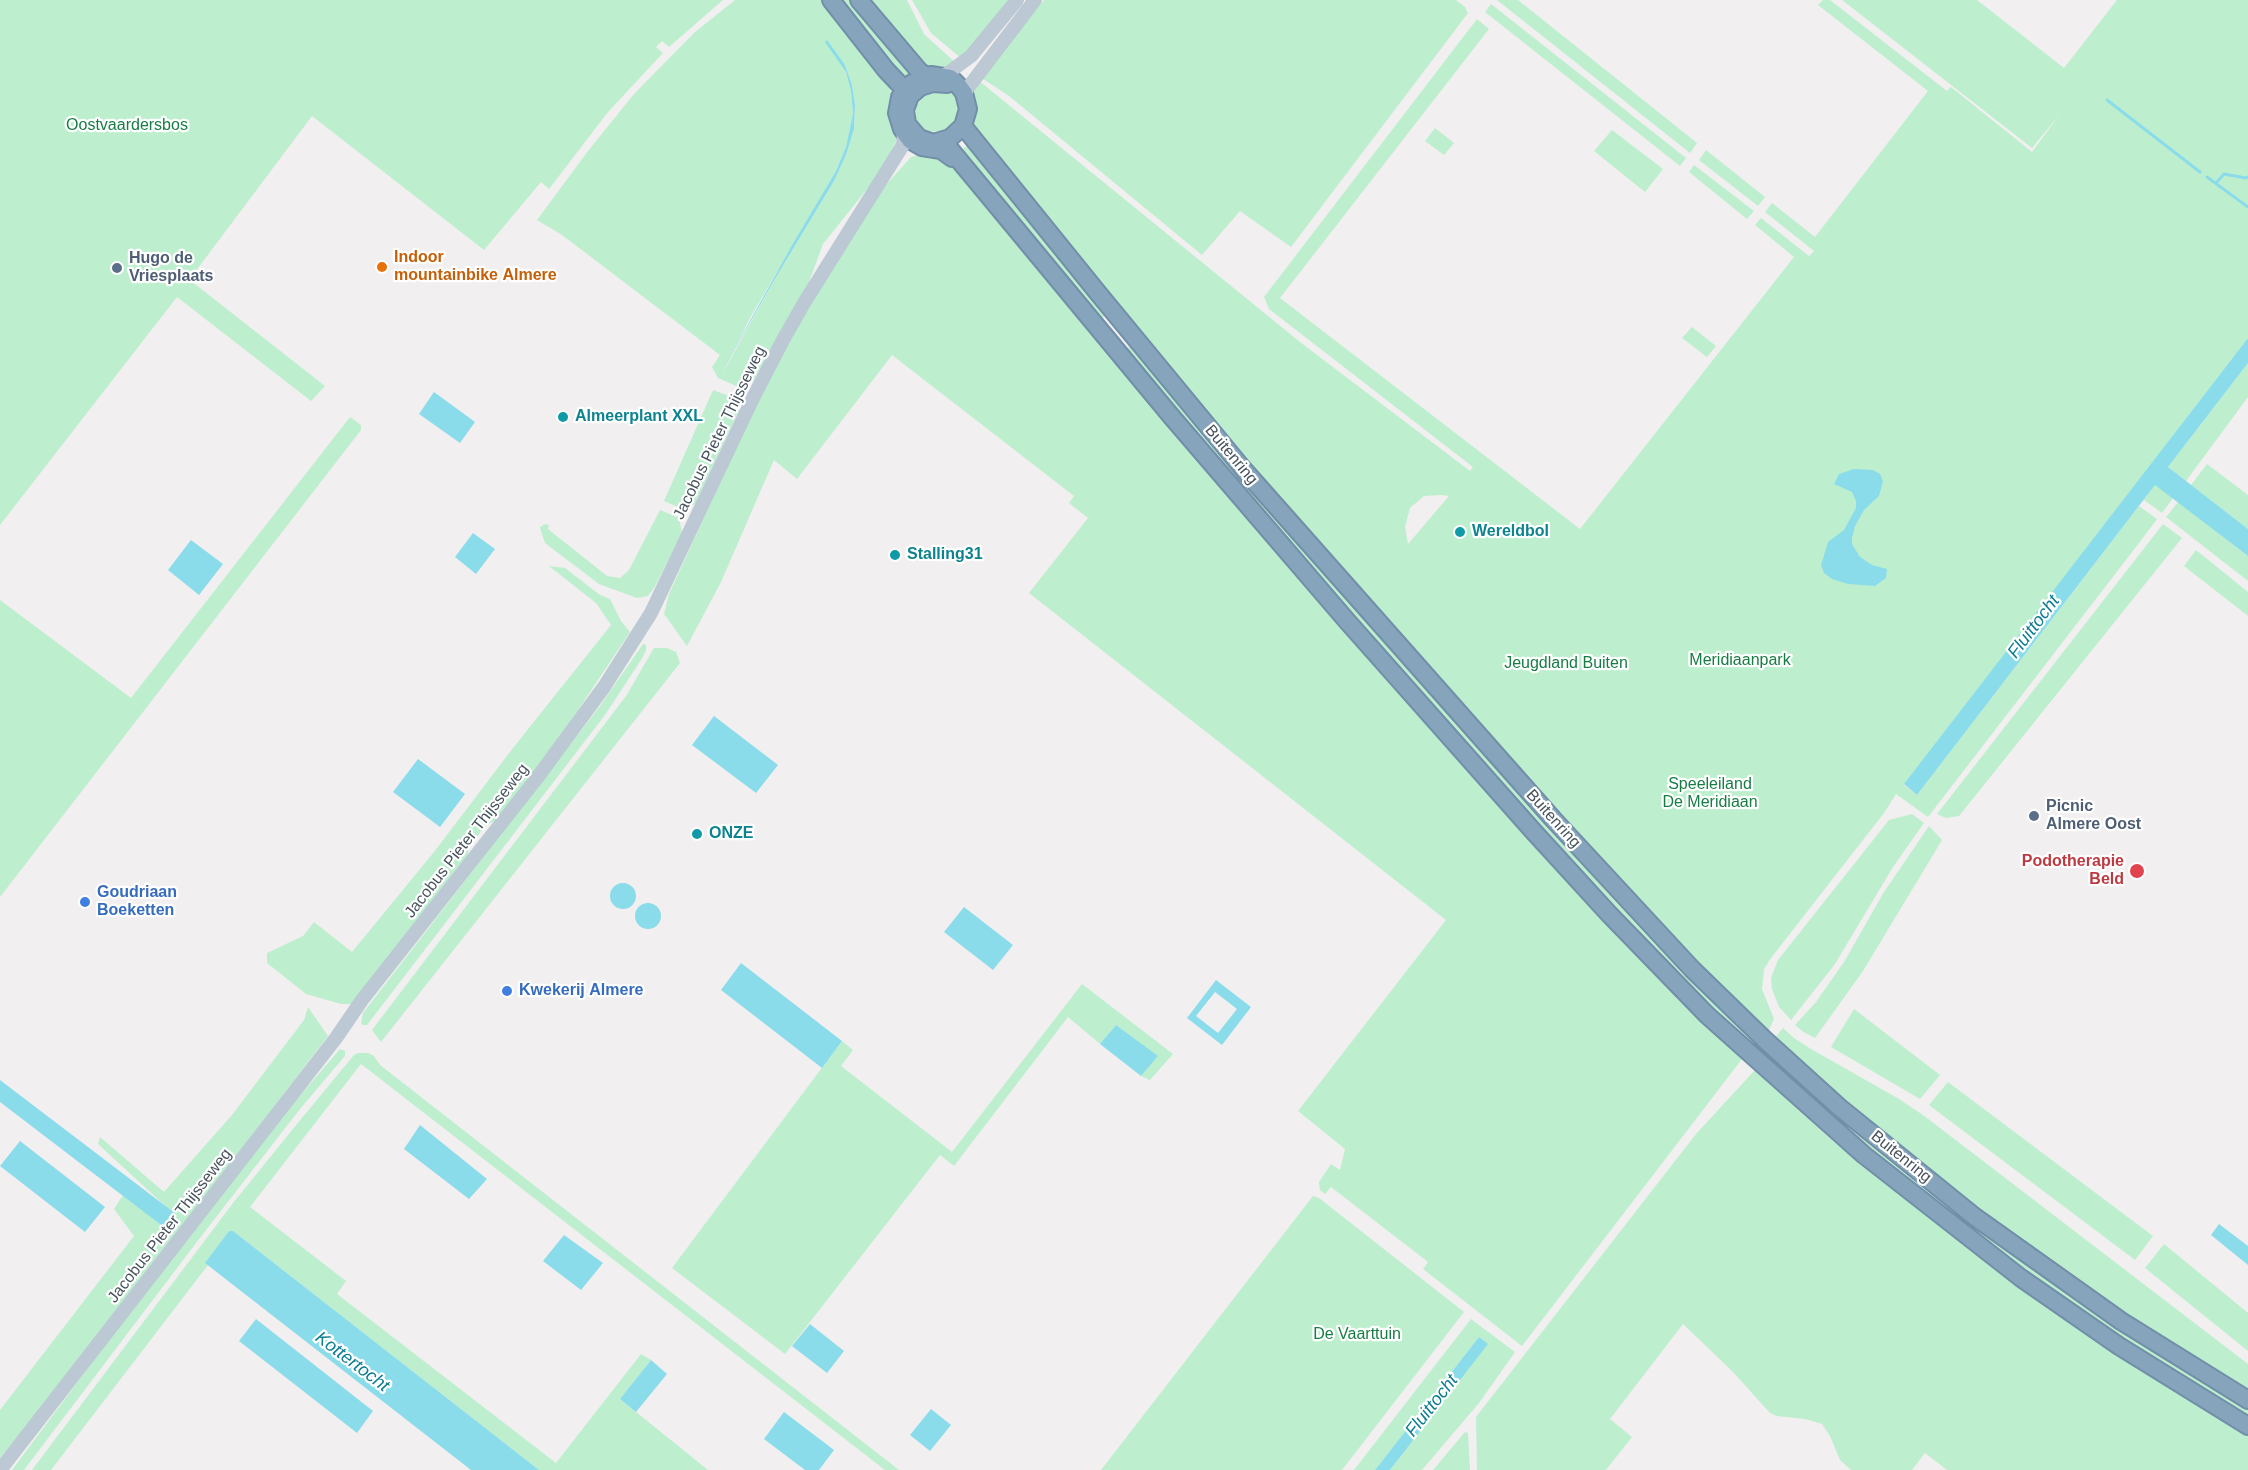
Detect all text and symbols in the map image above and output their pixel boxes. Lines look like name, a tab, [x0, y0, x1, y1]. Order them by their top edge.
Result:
park label: Oostvaardersbos	[66, 116, 188, 136]
place label: Indoor mountainbike Almere	[394, 248, 557, 286]
place label: Hugo de Vriesplaats	[129, 249, 213, 287]
marker: Indoor mountainbike Almere	[375, 260, 389, 274]
marker: Hugo de Vriesplaats	[110, 261, 124, 275]
street label: Jacobus Pieter Thijsseweg	[670, 343, 770, 523]
place label: Almeerplant XXL	[575, 407, 703, 427]
marker: Almeerplant XXL	[556, 410, 570, 424]
street label: Buitenring	[1200, 421, 1262, 489]
place label: Wereldbol	[1472, 522, 1549, 542]
marker: Wereldbol	[1453, 525, 1467, 539]
place label: Stalling31	[907, 545, 983, 565]
marker: Stalling31	[888, 548, 902, 562]
water label: Fluittocht	[2003, 591, 2065, 663]
park label: Meridiaanpark	[1689, 651, 1791, 671]
park label: Jeugdland Buiten	[1504, 654, 1628, 674]
street label: Jacobus Pieter Thijsseweg	[401, 760, 533, 922]
park label: Speeleiland De Meridiaan	[1662, 775, 1758, 813]
street label: Buitenring	[1522, 786, 1584, 852]
place label: Picnic Almere Oost	[2046, 797, 2141, 835]
marker: Picnic Almere Oost	[2027, 809, 2041, 823]
place label: ONZE	[709, 824, 753, 844]
marker: ONZE	[690, 827, 704, 841]
place label: Podotherapie Beld	[2022, 852, 2124, 890]
marker: Podotherapie Beld	[2128, 862, 2146, 880]
place label: Goudriaan Boeketten	[97, 883, 177, 921]
marker: Goudriaan Boeketten	[78, 895, 92, 909]
place label: Kwekerij Almere	[519, 981, 644, 1001]
marker: Kwekerij Almere	[500, 984, 514, 998]
street label: Buitenring	[1867, 1127, 1935, 1187]
street label: Jacobus Pieter Thijsseweg	[104, 1145, 236, 1307]
park label: De Vaarttuin	[1313, 1325, 1401, 1345]
water label: Kottertocht	[311, 1327, 393, 1397]
water label: Fluittocht	[1401, 1371, 1463, 1441]

